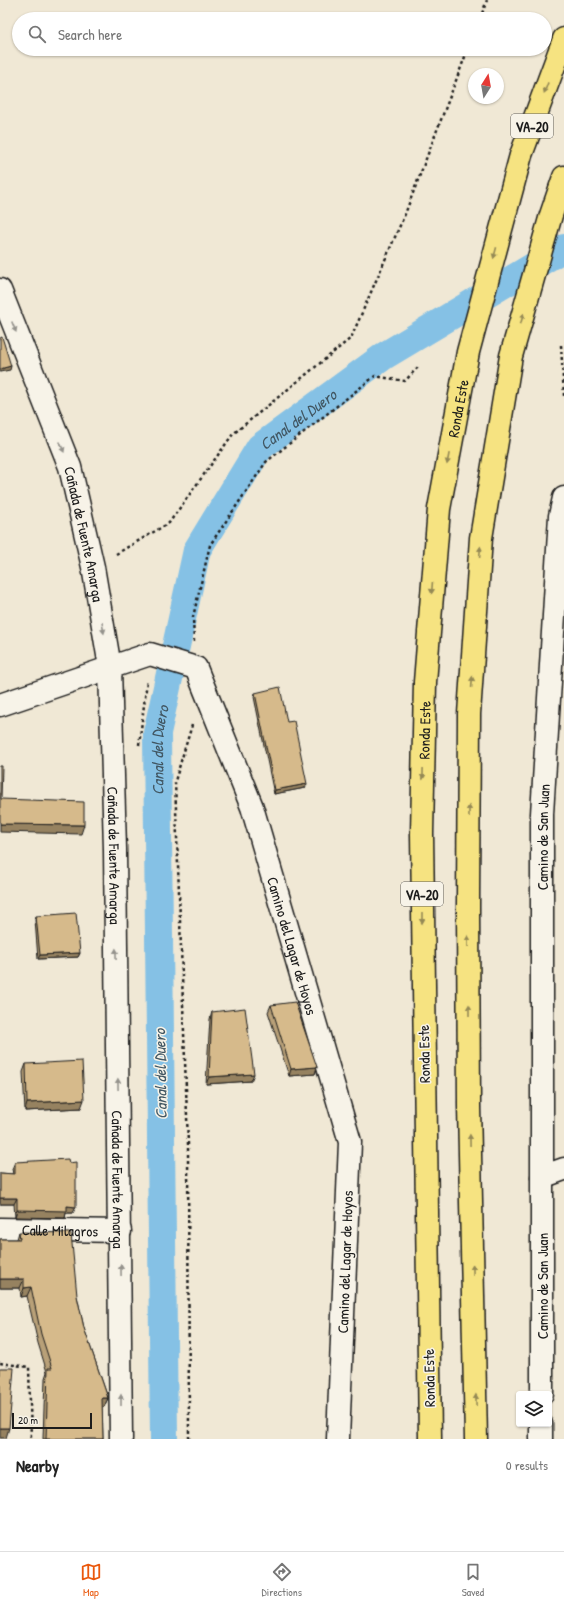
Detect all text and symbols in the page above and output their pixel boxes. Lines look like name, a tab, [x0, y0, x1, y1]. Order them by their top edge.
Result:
search box	[12, 12, 552, 56]
icon: search	[26, 23, 48, 45]
text: Search here	[58, 24, 122, 45]
north arrow	[468, 68, 504, 104]
one-way arrow	[542, 83, 548, 95]
road number: VA-20	[511, 114, 553, 138]
one-way arrow	[492, 247, 498, 259]
one-way arrow	[519, 313, 525, 325]
one-way arrow	[12, 321, 18, 333]
street label: Ronda Este	[442, 378, 473, 439]
water label: Canal del Duero	[255, 383, 342, 455]
one-way arrow	[60, 442, 66, 454]
one-way arrow	[445, 453, 451, 465]
street label: Cañada de Fuente Amarga	[60, 464, 109, 603]
one-way arrow	[477, 546, 484, 558]
one-way arrow	[429, 582, 436, 594]
one-way arrow	[101, 622, 107, 635]
one-way arrow	[468, 676, 475, 688]
street label: Ronda Este	[413, 701, 435, 759]
water label: Canal del Duero	[146, 702, 174, 795]
one-way arrow	[420, 768, 426, 781]
street label: Camino de San Juan	[532, 783, 554, 890]
street label: Cañada de Fuente Amarga	[103, 786, 126, 925]
one-way arrow	[466, 804, 472, 817]
street label: Camino del Lagar de Hoyos	[262, 874, 323, 1018]
road number: VA-20	[401, 882, 443, 906]
one-way arrow	[419, 912, 425, 925]
one-way arrow	[465, 934, 471, 947]
one-way arrow	[113, 947, 119, 960]
one-way arrow	[465, 1004, 472, 1016]
street label: Ronda Este	[413, 1025, 435, 1083]
water label: Canal del Duero	[148, 1027, 172, 1119]
one-way arrow	[115, 1077, 121, 1090]
street label: Cañada de Fuente Amarga	[107, 1110, 130, 1249]
one-way arrow	[467, 1133, 473, 1146]
street label: Camino del Lagar de Hoyos	[332, 1190, 358, 1334]
street label: Calle Milagros	[22, 1219, 99, 1241]
street label: Camino de San Juan	[532, 1233, 553, 1339]
one-way arrow	[470, 1263, 476, 1276]
one-way arrow	[117, 1264, 124, 1276]
street label: Ronda Este	[418, 1349, 440, 1407]
map controls	[516, 1391, 552, 1427]
button: layers	[516, 1391, 552, 1427]
one-way arrow	[118, 1393, 124, 1406]
one-way arrow	[472, 1394, 479, 1406]
scale bar	[12, 1411, 92, 1430]
text: 20 m	[18, 1413, 38, 1427]
text: Nearby	[16, 1454, 59, 1477]
text: 0 results	[506, 1456, 548, 1474]
tab: Map	[80, 1561, 102, 1599]
tab: Directions	[262, 1561, 302, 1599]
tab: Saved	[462, 1561, 484, 1599]

